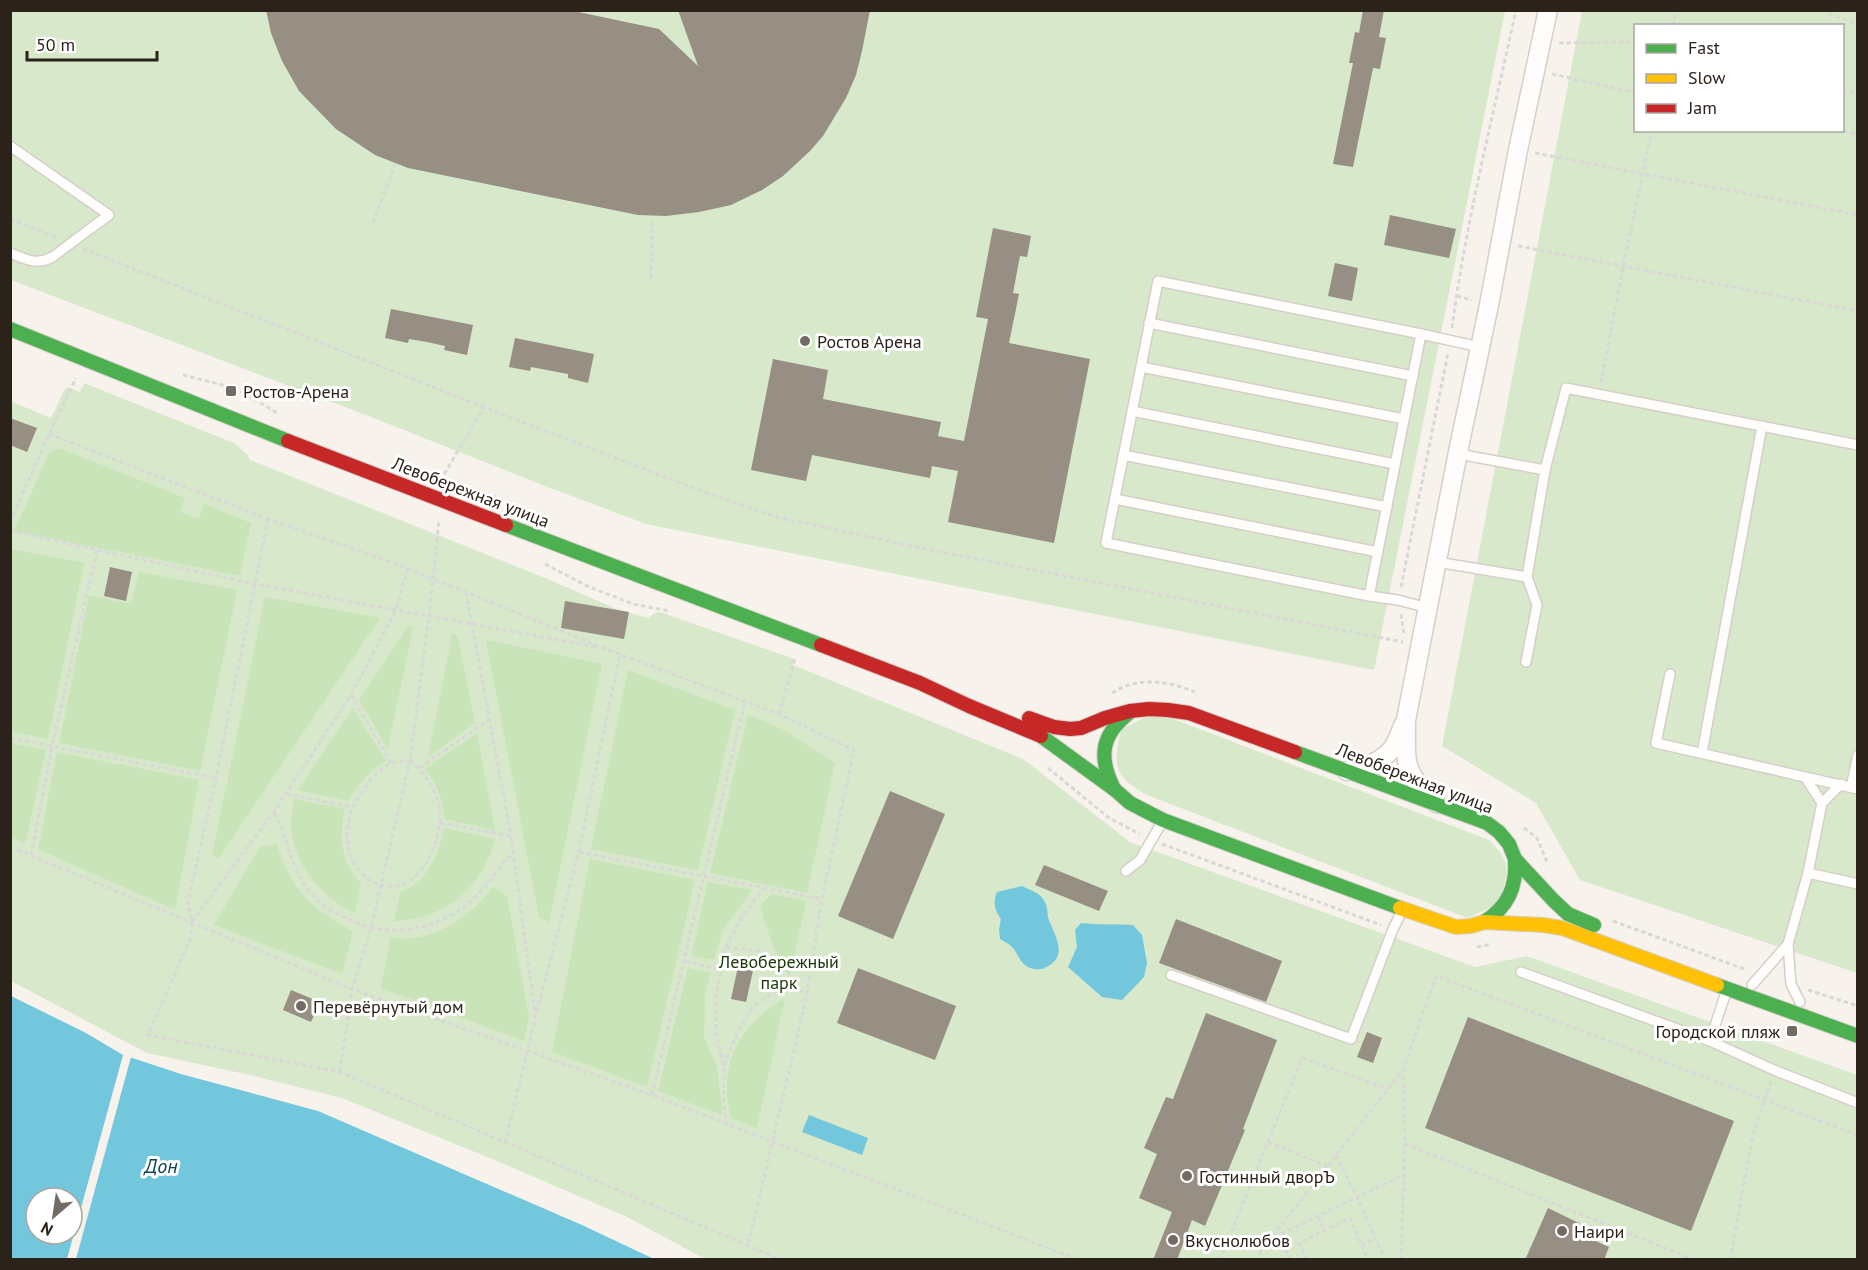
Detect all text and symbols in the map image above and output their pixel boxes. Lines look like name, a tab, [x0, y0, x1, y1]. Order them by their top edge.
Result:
scale bar	[27, 24, 158, 62]
legend	[1634, 24, 1844, 132]
text: 50 m	[36, 33, 75, 56]
text: Fast	[1688, 36, 1720, 59]
text: Slow	[1688, 66, 1726, 89]
text: Jam	[1687, 96, 1717, 119]
place label: Ростов Арена	[817, 330, 922, 353]
marker: Ростов Арена	[798, 334, 812, 348]
place label: Ростов-Арена	[243, 380, 349, 403]
marker: Ростов-Арена	[224, 384, 238, 398]
street label: Левобережная улица	[388, 451, 553, 533]
street label: Левобережная улица	[1332, 737, 1497, 819]
park label: Левобережный парк	[718, 950, 839, 994]
place label: Перевёрнутый дом	[313, 995, 464, 1018]
marker: Перевёрнутый дом	[294, 999, 308, 1013]
place label: Городской пляж	[1655, 1020, 1780, 1043]
marker: Городской пляж	[1785, 1024, 1799, 1038]
water label: Дон	[142, 1153, 178, 1179]
place label: Гостинный дворЪ	[1199, 1165, 1335, 1188]
marker: Гостинный дворЪ	[1180, 1169, 1194, 1183]
north arrow	[24, 1186, 84, 1246]
text: N	[37, 1218, 56, 1240]
place label: Наири	[1574, 1220, 1624, 1243]
marker: Наири	[1555, 1224, 1569, 1238]
place label: Вкуснолюбов	[1185, 1229, 1290, 1252]
marker: Вкуснолюбов	[1166, 1233, 1180, 1247]

